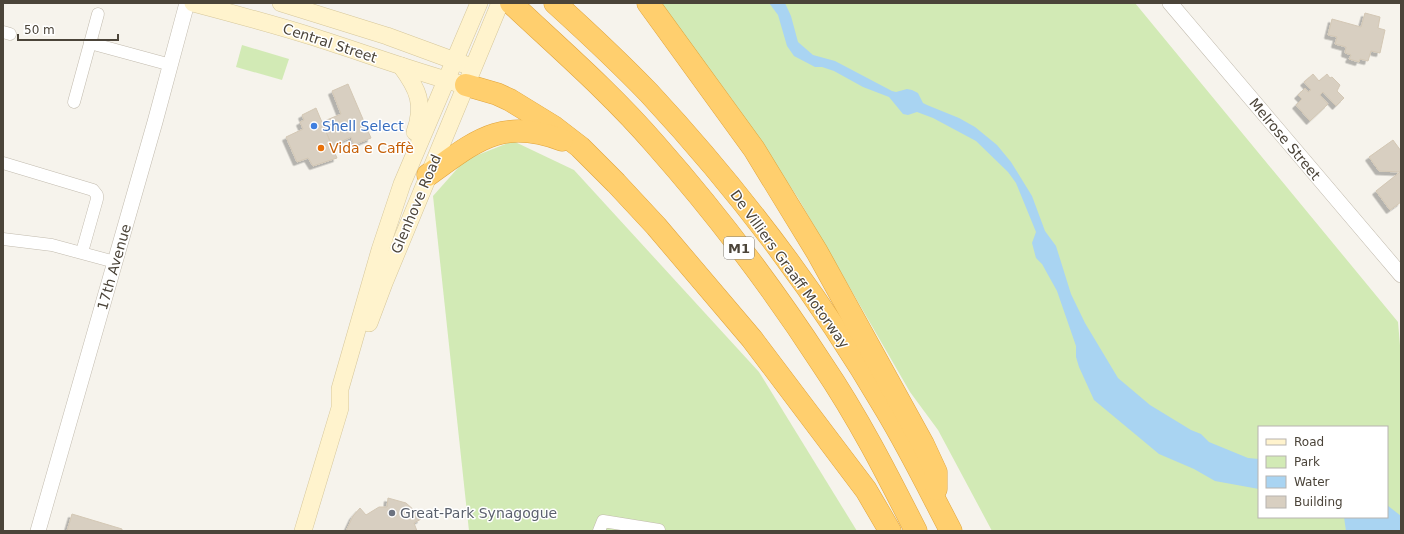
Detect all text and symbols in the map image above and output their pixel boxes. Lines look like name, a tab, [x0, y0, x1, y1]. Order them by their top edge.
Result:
scale bar	[18, 16, 118, 42]
street label: Central Street	[281, 20, 380, 66]
text: 50 m	[24, 23, 55, 37]
street label: Melrose Street	[1246, 95, 1324, 183]
place label: Shell Select	[322, 118, 404, 134]
marker: Shell Select	[309, 121, 319, 131]
place label: Vida e Caffè	[329, 140, 414, 156]
marker: Vida e Caffè	[316, 143, 326, 153]
street label: Glenhove Road	[388, 152, 444, 256]
street label: De Villiers Graaff Motorway	[727, 187, 853, 351]
street label: 17th Avenue	[94, 222, 134, 312]
road number: M1	[724, 237, 754, 259]
legend	[1258, 426, 1388, 518]
text: Road	[1294, 435, 1324, 449]
text: Park	[1294, 455, 1320, 469]
text: Water	[1294, 475, 1330, 489]
text: Building	[1294, 495, 1343, 509]
place label: Great-Park Synagogue	[400, 505, 557, 521]
marker: Great-Park Synagogue	[387, 508, 397, 518]

